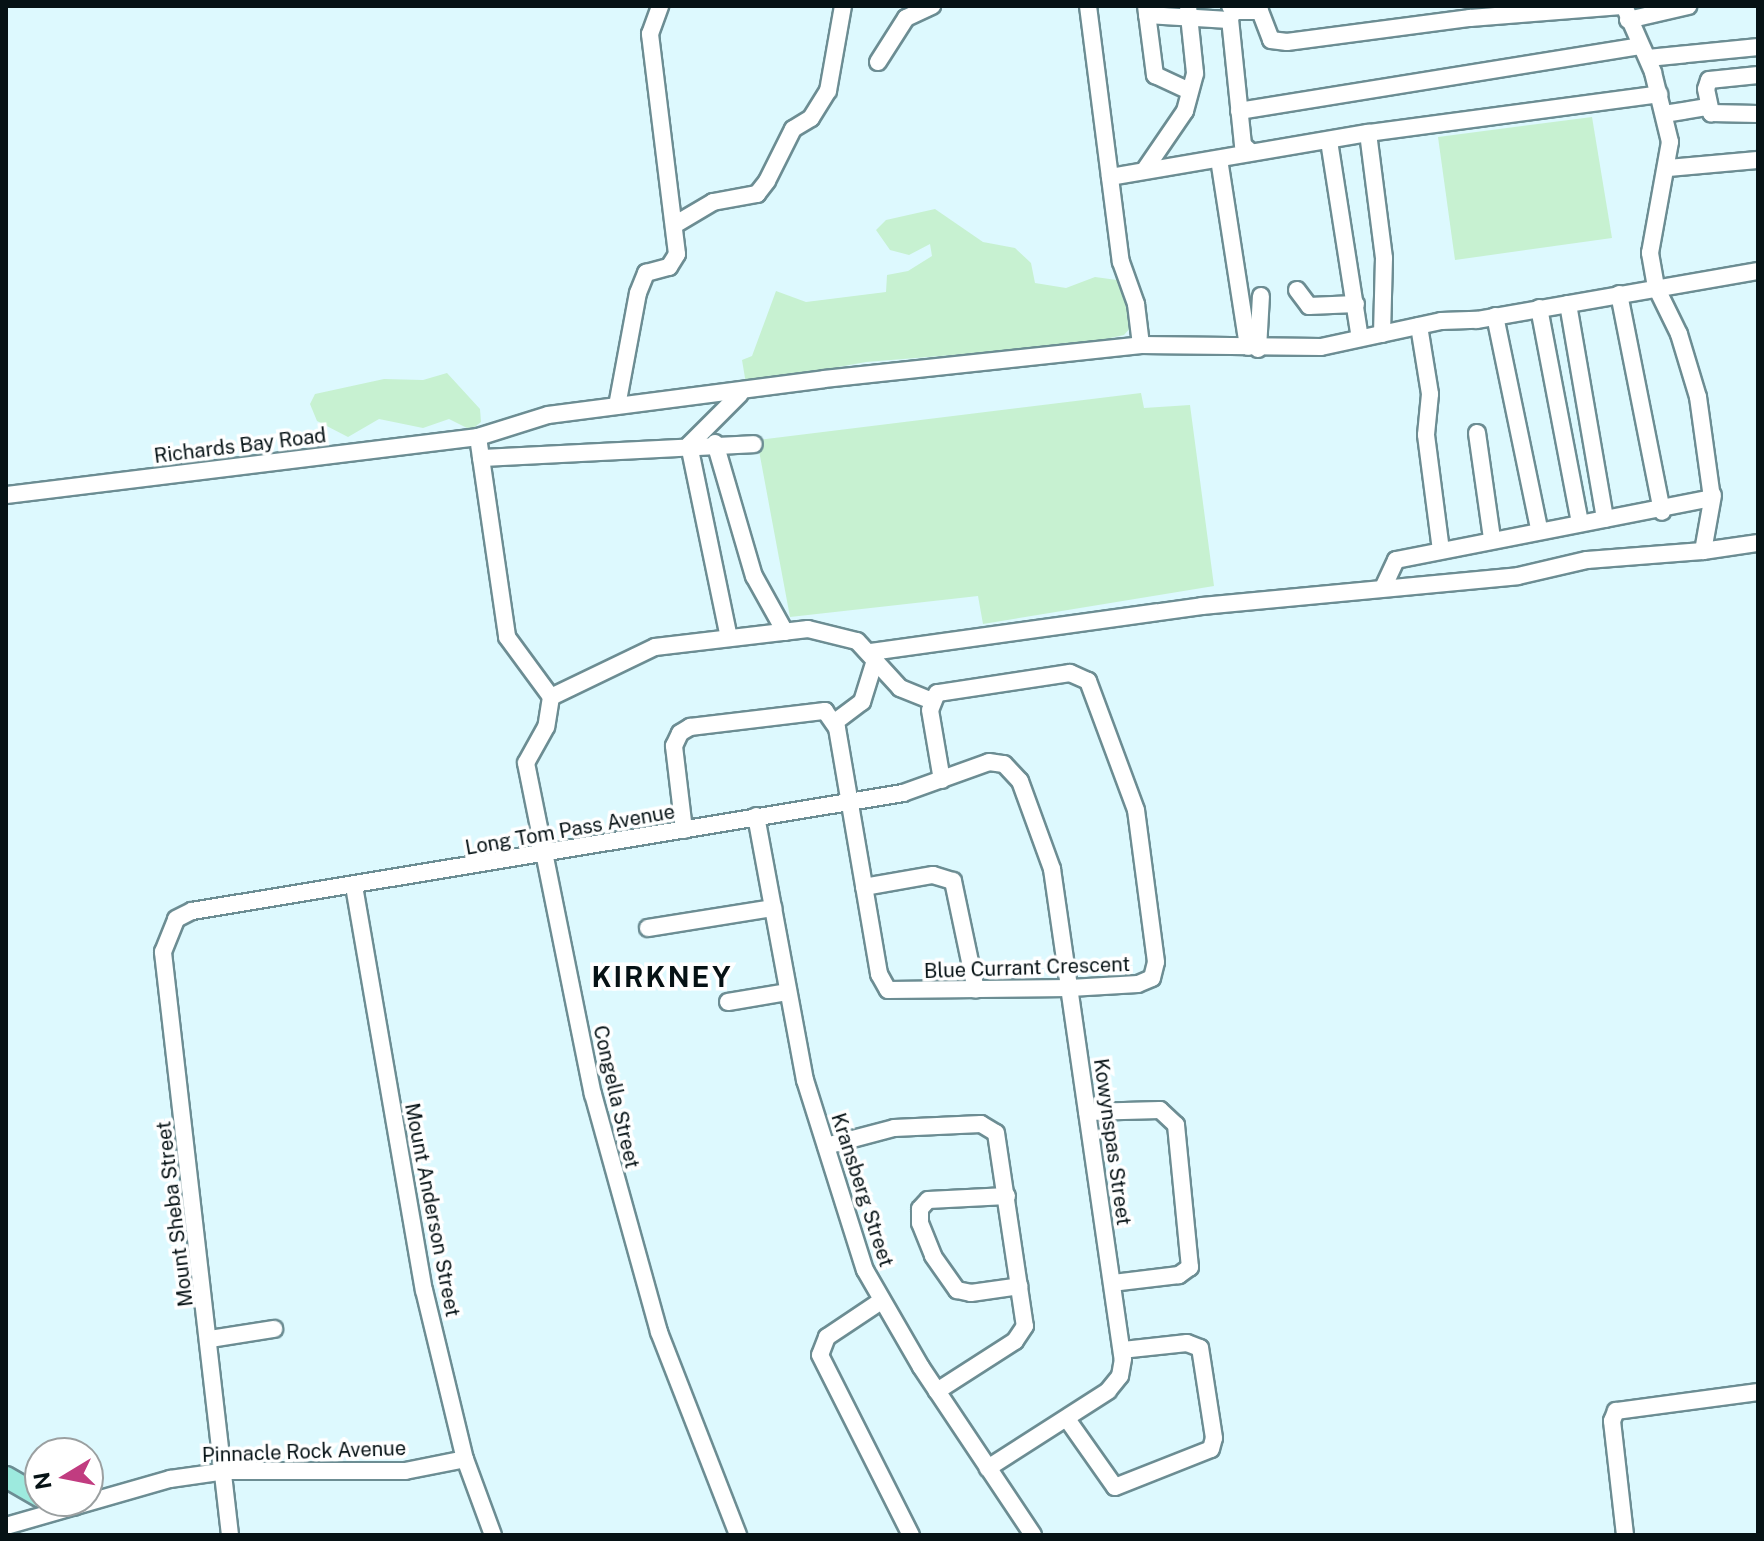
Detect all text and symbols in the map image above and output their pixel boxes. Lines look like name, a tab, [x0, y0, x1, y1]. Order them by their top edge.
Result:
street label: Richards Bay Road	[153, 424, 327, 468]
street label: Long Tom Pass Avenue	[463, 800, 677, 860]
street label: Blue Currant Crescent	[923, 952, 1131, 984]
district label: KIRKNEY	[591, 960, 733, 994]
street label: Congella Street	[588, 1023, 644, 1171]
street label: Kowynspas Street	[1088, 1057, 1136, 1227]
street label: Mount Anderson Street	[399, 1101, 465, 1319]
street label: Kransberg Street	[826, 1110, 898, 1270]
street label: Mount Sheba Street	[152, 1120, 198, 1308]
street label: Pinnacle Rock Avenue	[201, 1436, 407, 1468]
north arrow	[24, 1437, 104, 1517]
text: N	[28, 1470, 57, 1492]

